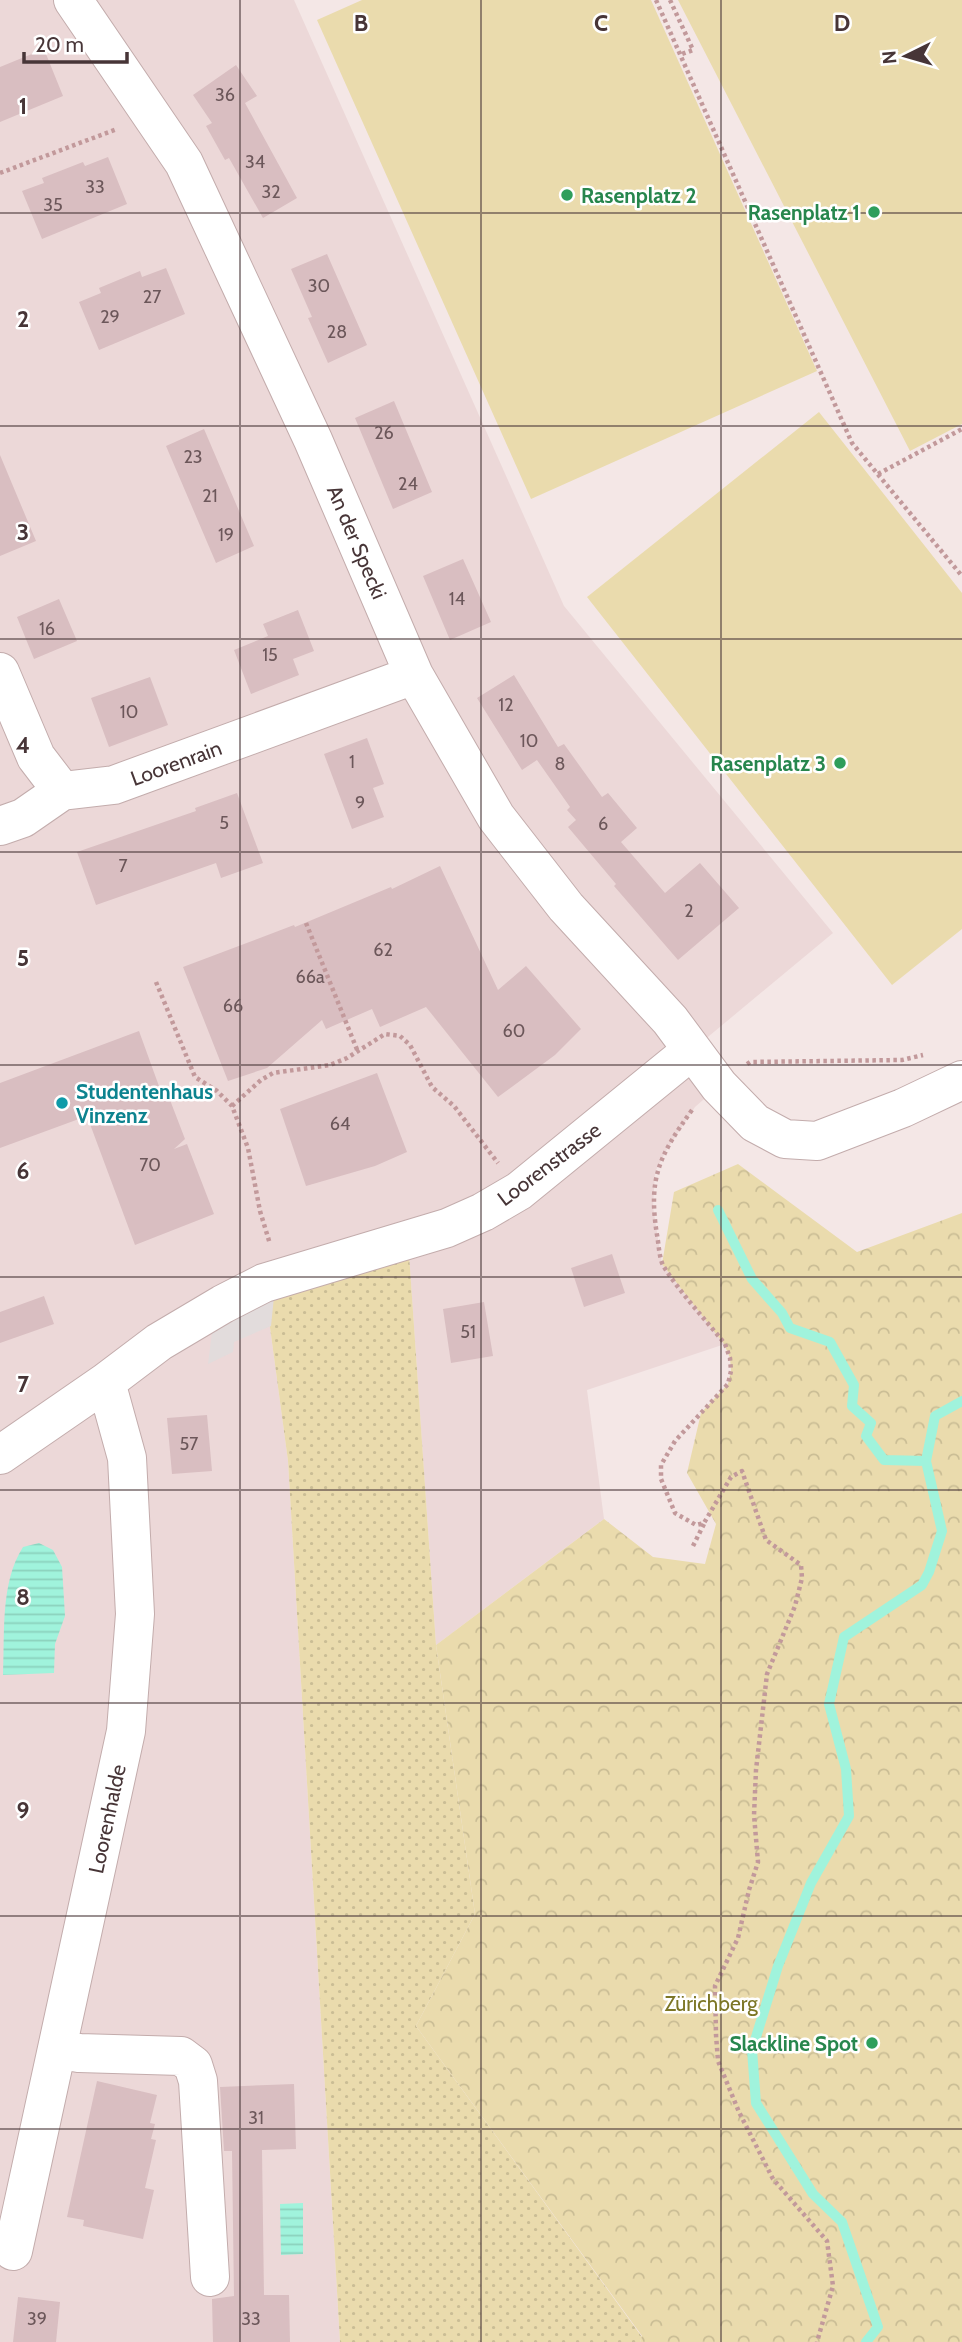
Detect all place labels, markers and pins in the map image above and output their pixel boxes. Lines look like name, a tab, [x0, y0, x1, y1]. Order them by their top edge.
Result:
place label: Rasenplatz 2	[581, 183, 697, 208]
marker: Rasenplatz 2	[559, 187, 575, 203]
place label: Rasenplatz 1	[748, 200, 860, 225]
marker: Rasenplatz 1	[866, 204, 882, 220]
place label: Rasenplatz 3	[710, 751, 826, 776]
marker: Rasenplatz 3	[832, 755, 848, 771]
place label: Studentenhaus Vinzenz	[76, 1079, 213, 1128]
marker: Studentenhaus Vinzenz	[54, 1095, 70, 1111]
place label: Slackline Spot	[729, 2031, 858, 2056]
marker: Slackline Spot	[864, 2035, 880, 2051]

